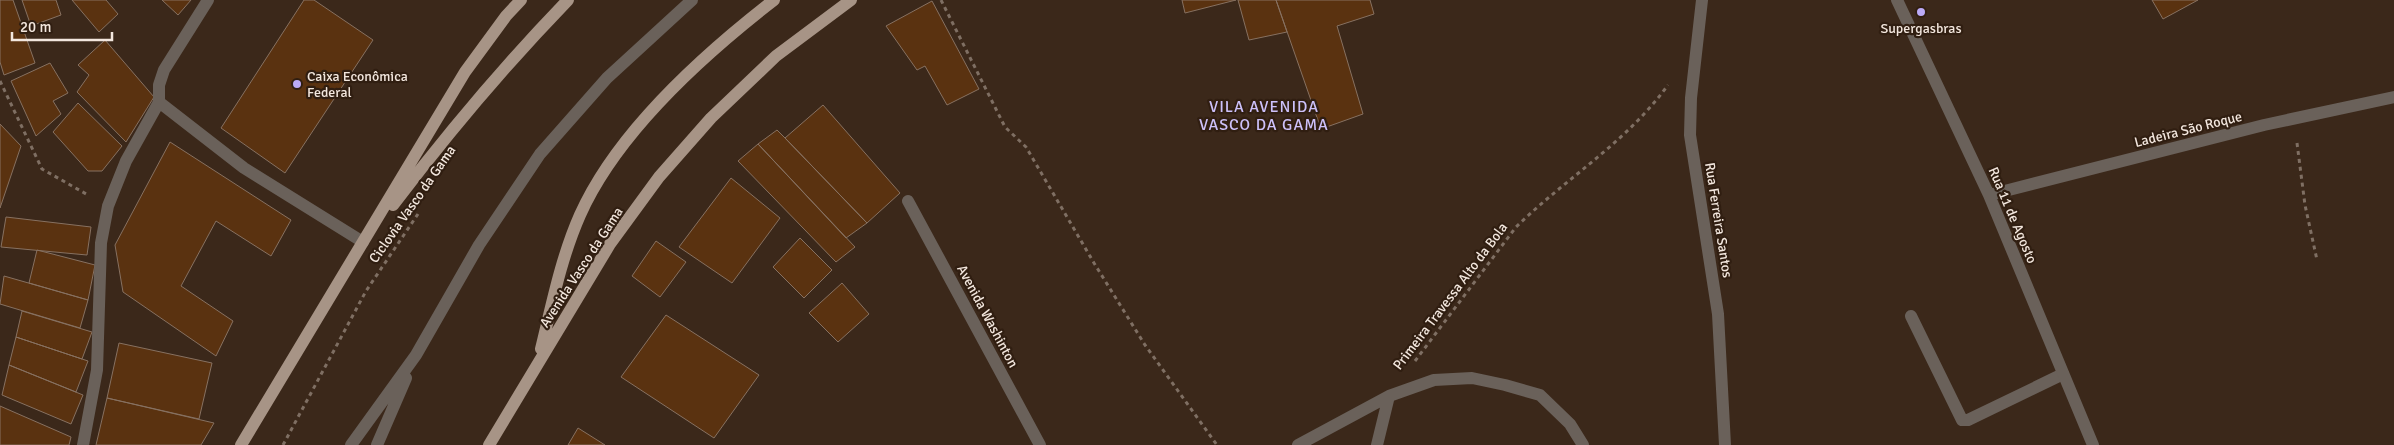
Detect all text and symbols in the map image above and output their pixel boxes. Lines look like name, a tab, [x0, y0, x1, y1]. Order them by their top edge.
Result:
marker: Supergasbras	[1915, 6, 1927, 18]
scale bar	[12, 10, 112, 42]
text: 20 m	[20, 18, 51, 36]
place label: Supergasbras	[1880, 20, 1962, 37]
place label: Caixa Econômica Federal	[307, 68, 408, 101]
marker: Caixa Econômica Federal	[291, 78, 303, 90]
district label: VILA AVENIDA VASCO DA GAMA	[1199, 97, 1329, 135]
street label: Ladeira São Roque	[2133, 108, 2244, 151]
street label: Ciclovia Vasco da Gama	[365, 142, 459, 266]
street label: Rua Ferreira Santos	[1701, 161, 1736, 279]
street label: Rua 11 de Agosto	[1985, 164, 2040, 266]
street label: Avenida Vasco da Gama	[536, 204, 627, 331]
street label: Primeira Travessa Alto da Bola	[1389, 219, 1511, 373]
street label: Avenida Washinton	[953, 262, 1022, 371]

